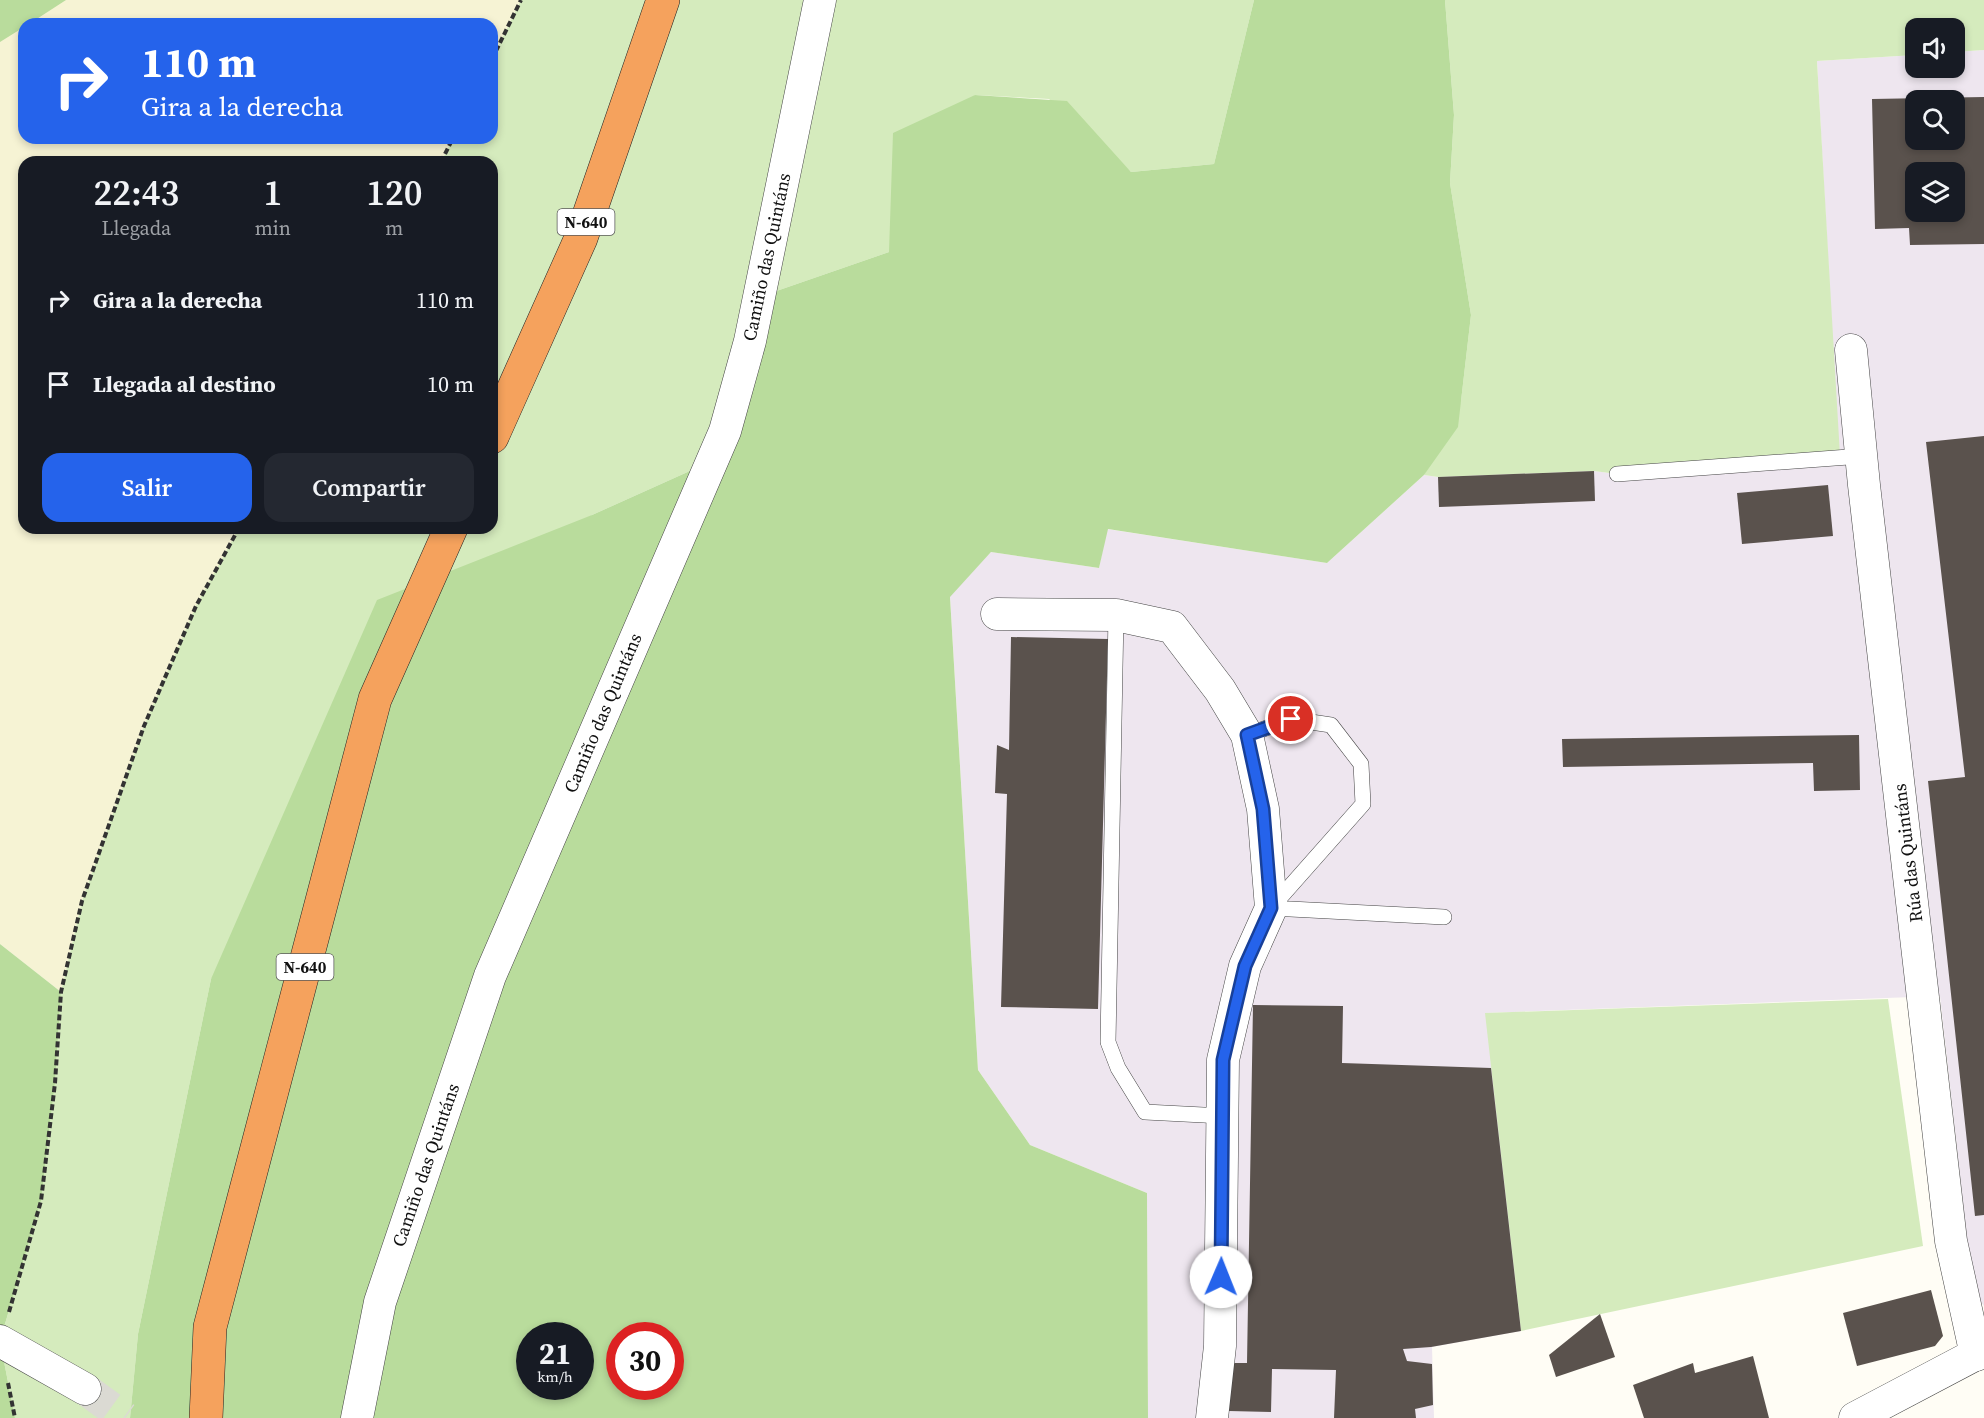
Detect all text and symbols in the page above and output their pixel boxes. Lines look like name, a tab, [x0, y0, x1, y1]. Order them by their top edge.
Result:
map controls	[1905, 18, 1965, 222]
button: sound	[1905, 18, 1965, 78]
text: 110 m	[141, 33, 256, 91]
icon: right	[42, 42, 120, 120]
text: Gira a la derecha	[141, 88, 343, 125]
button: search	[1905, 90, 1965, 150]
button: layers	[1905, 162, 1965, 222]
text: 22:43	[94, 168, 179, 217]
text: 1	[263, 168, 282, 217]
text: 120	[366, 168, 422, 217]
street label: Camiño das Quintáns	[736, 170, 797, 343]
road number: N-640	[558, 209, 614, 235]
text: Llegada	[102, 214, 171, 242]
text: min	[255, 214, 291, 242]
text: m	[385, 214, 403, 242]
icon: right	[42, 284, 75, 317]
text: Gira a la derecha	[93, 285, 262, 315]
text: 110 m	[416, 285, 474, 315]
icon: arrive	[42, 368, 75, 401]
text: Llegada al destino	[93, 369, 276, 399]
text: 10 m	[427, 369, 474, 399]
button: Salir	[42, 453, 252, 522]
button: Compartir	[264, 453, 474, 522]
street label: Camiño das Quintáns	[558, 629, 648, 796]
pin	[1265, 693, 1316, 744]
icon: arrive	[1274, 702, 1307, 735]
street label: Rúa das Quintáns	[1887, 782, 1928, 924]
road number: N-640	[276, 954, 334, 980]
street label: Camiño das Quintáns	[386, 1080, 465, 1250]
position arrow	[1189, 1245, 1253, 1309]
speed limit sign: 30	[606, 1322, 684, 1400]
text: 21	[539, 1333, 571, 1374]
text: km/h	[537, 1366, 573, 1387]

